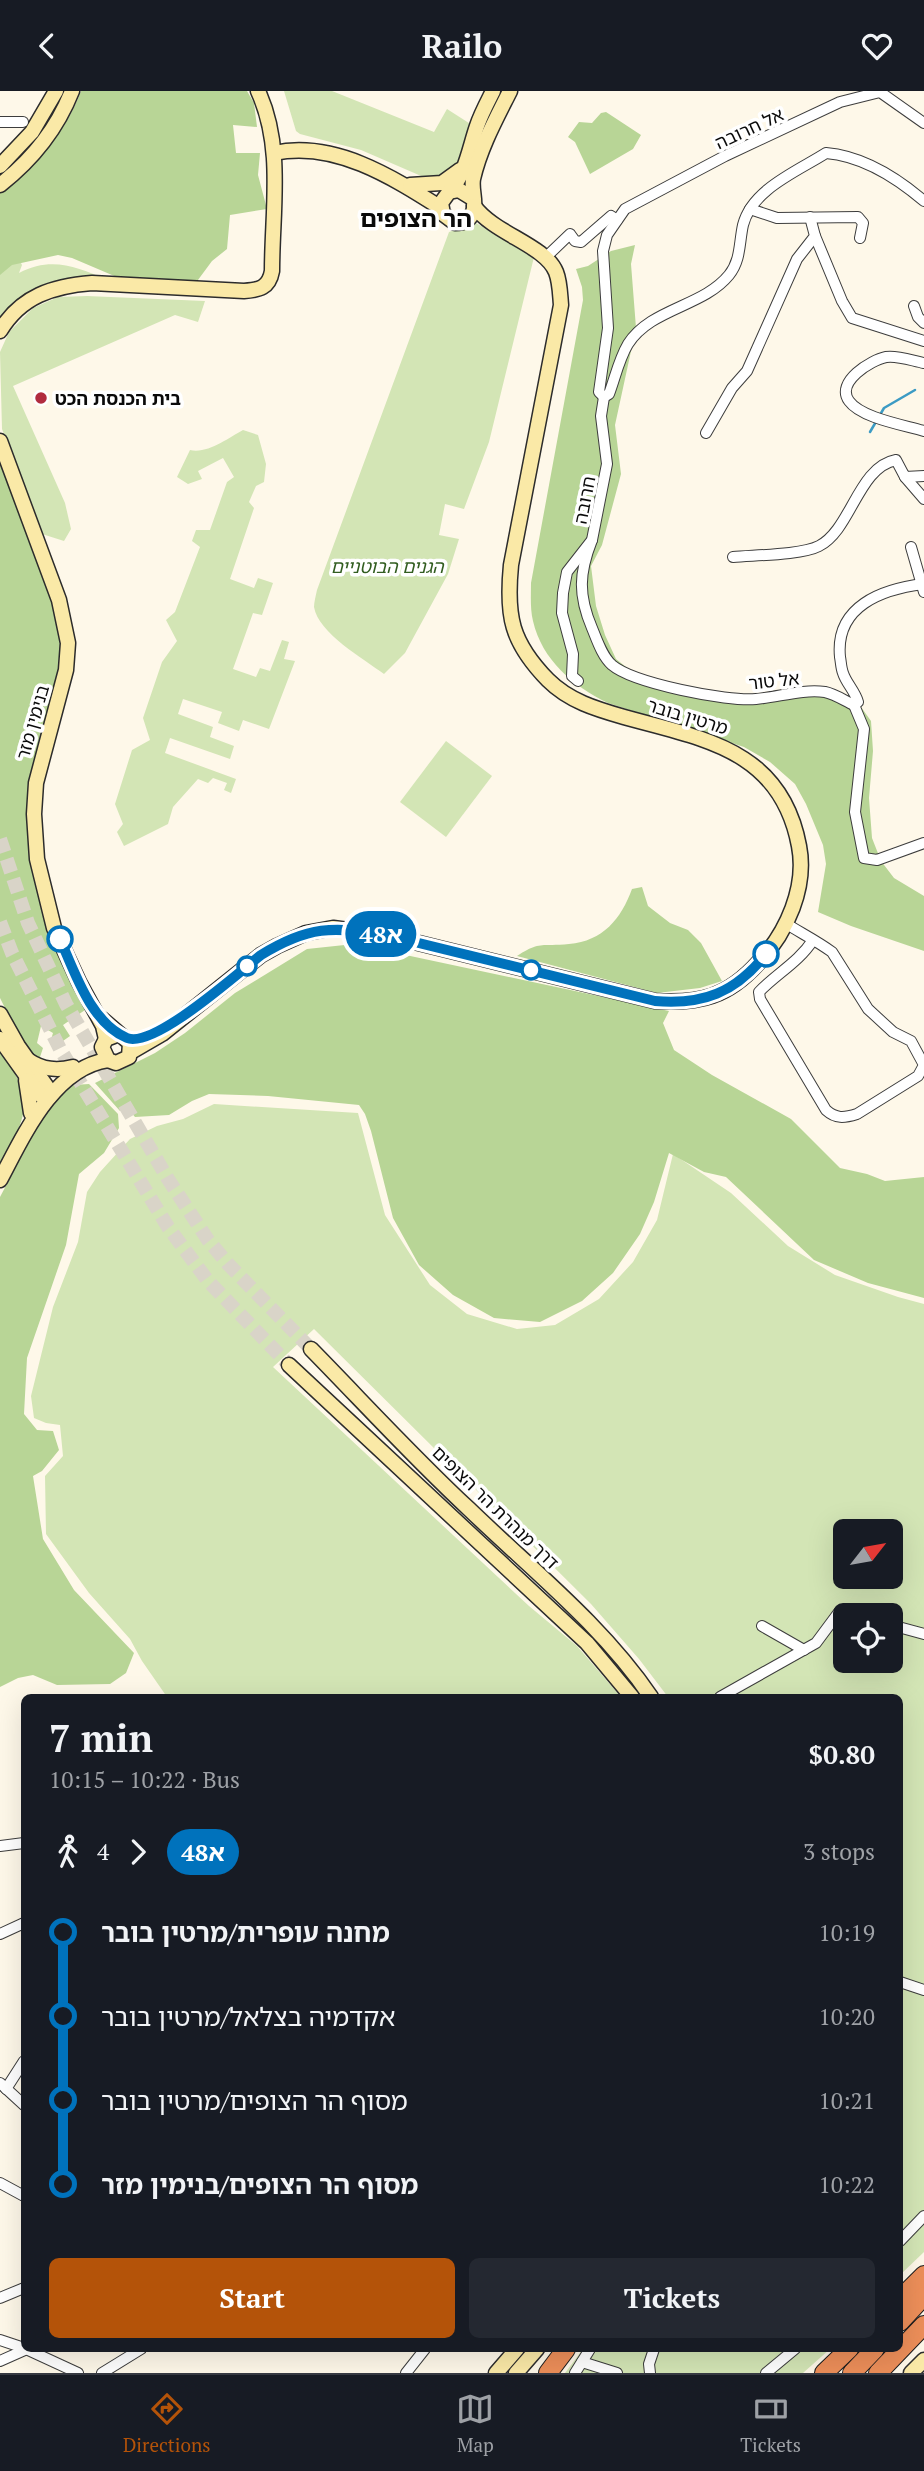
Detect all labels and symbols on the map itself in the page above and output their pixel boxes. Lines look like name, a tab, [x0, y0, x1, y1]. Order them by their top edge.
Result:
street label: אל חרובה	[711, 102, 787, 154]
district label: הר הצופים	[360, 202, 472, 234]
place label: בית הכנסת הכט	[55, 386, 181, 410]
marker: בית הכנסת הכט	[33, 390, 49, 406]
street label: חרובה	[568, 474, 600, 526]
park label: הגנים הבוטניים	[330, 554, 445, 578]
street label: אל טור	[747, 665, 801, 695]
street label: בנימין מזר	[10, 682, 54, 762]
street label: מרטין בובר	[645, 692, 731, 740]
line badge: 48א	[341, 911, 421, 957]
unlabelled marker	[47, 926, 73, 952]
unlabelled marker	[753, 941, 779, 967]
unlabelled marker	[237, 956, 257, 976]
unlabelled marker	[521, 960, 541, 980]
street label: דרך מנהרת הר הצופים	[427, 1440, 565, 1574]
north arrow	[833, 1519, 903, 1589]

